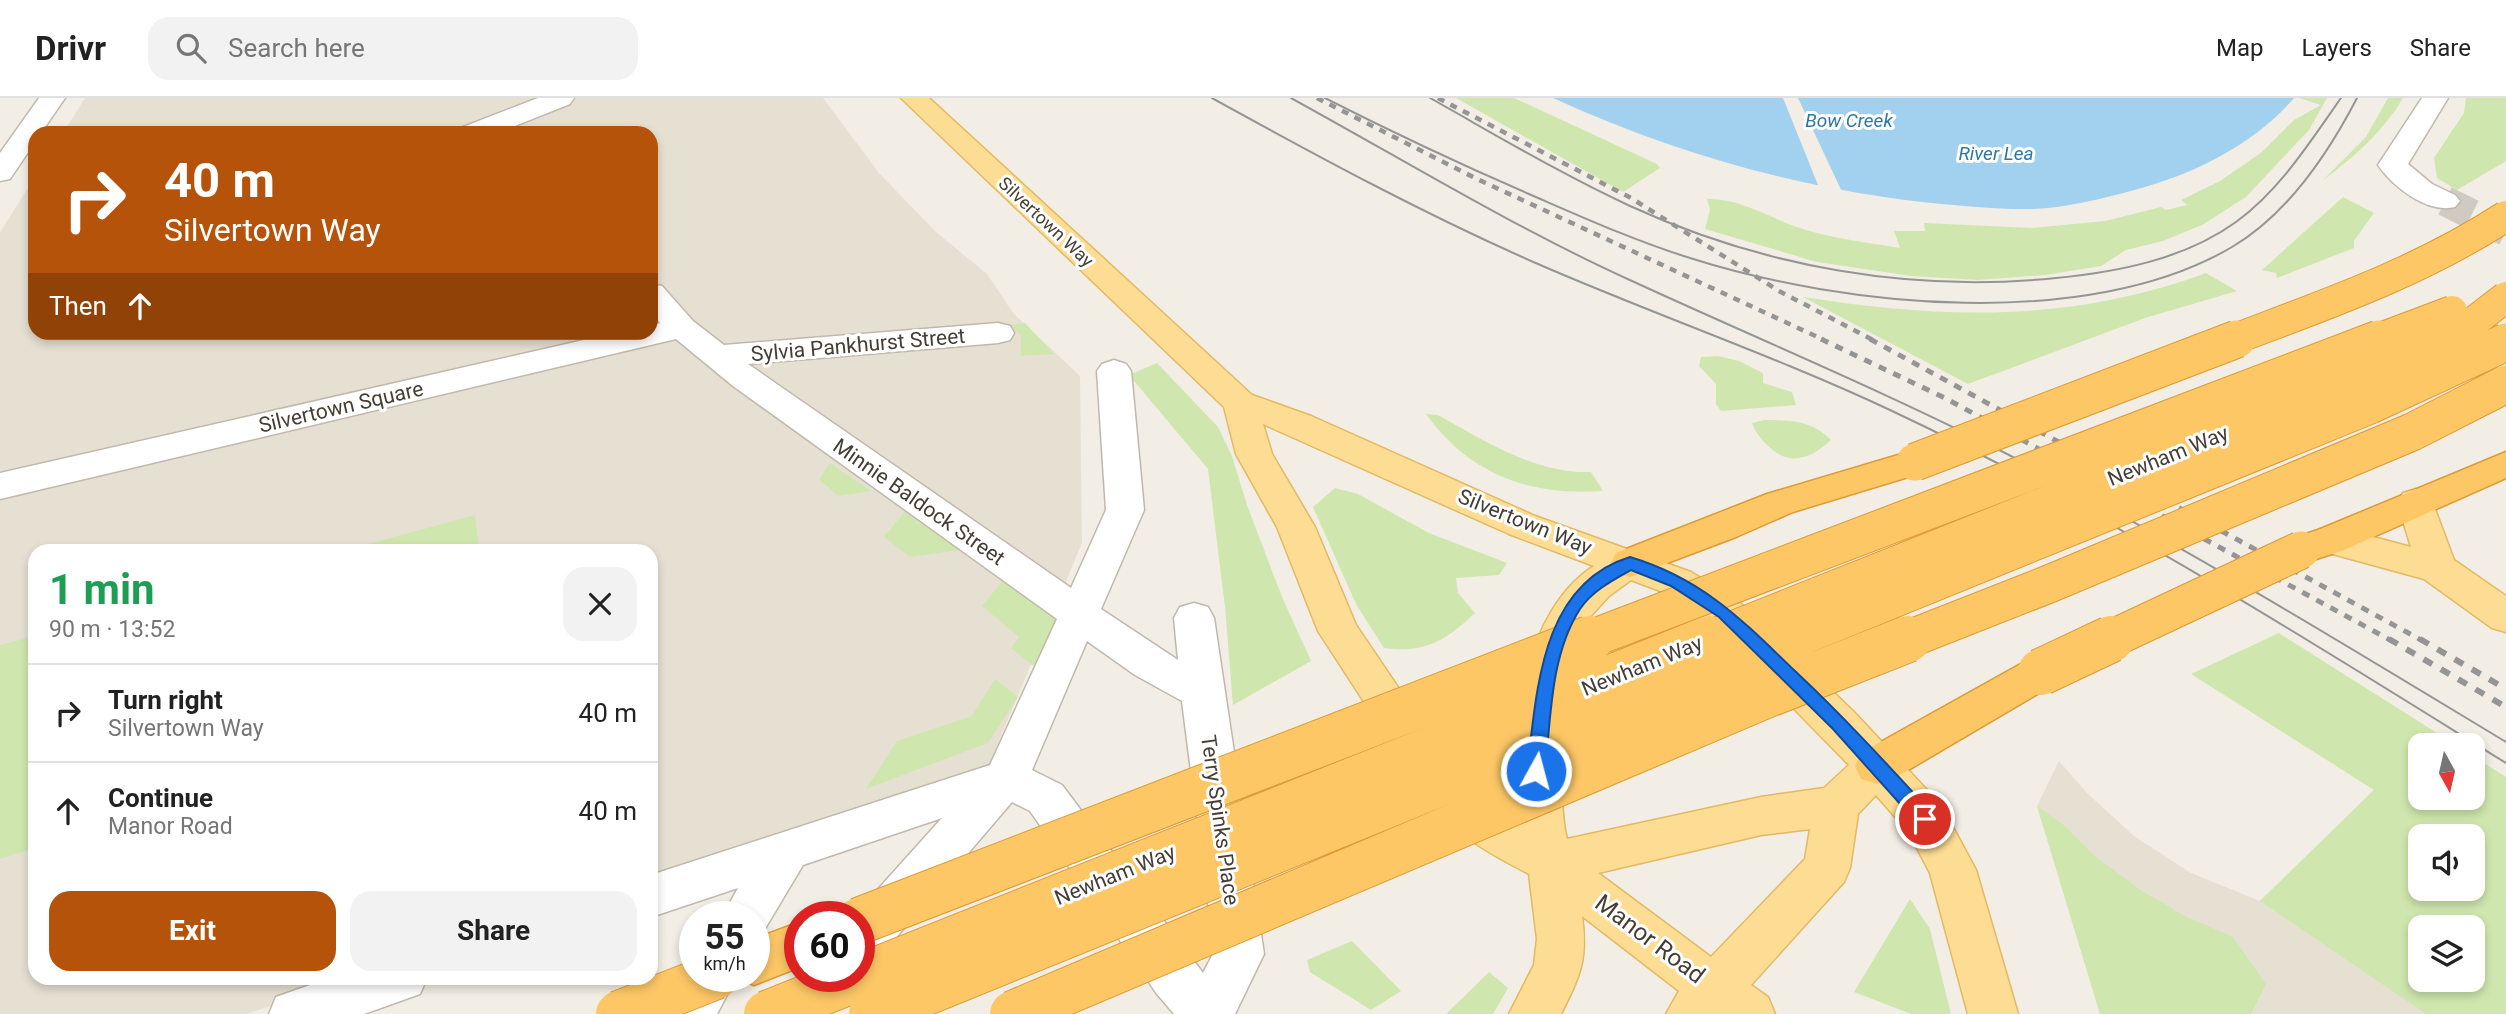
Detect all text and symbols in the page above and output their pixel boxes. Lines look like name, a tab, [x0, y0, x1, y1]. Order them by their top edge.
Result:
search box	[148, 17, 638, 80]
text: Drivr	[35, 29, 106, 68]
icon: search	[172, 29, 210, 67]
text: Search here	[228, 33, 365, 63]
text: Map	[2216, 34, 2264, 62]
text: Layers	[2302, 34, 2372, 62]
text: Share	[2410, 34, 2471, 62]
water label: Bow Creek	[1805, 109, 1893, 132]
water label: River Lea	[1958, 142, 2034, 165]
text: 40 m	[164, 152, 275, 209]
icon: right	[49, 154, 140, 245]
street label: Silvertown Way	[995, 172, 1098, 271]
text: Silvertown Way	[164, 211, 381, 249]
icon: ahead	[121, 287, 159, 325]
text: Then	[49, 291, 107, 321]
street label: Sylvia Pankhurst Street	[750, 324, 966, 366]
street label: Silvertown Square	[256, 376, 426, 438]
street label: Newham Way	[2104, 421, 2232, 491]
street label: Minnie Baldock Street	[829, 434, 1009, 570]
street label: Silvertown Way	[1455, 484, 1595, 560]
text: 1 min	[49, 565, 155, 614]
button: close	[563, 567, 637, 641]
text: 90 m · 13:52	[49, 616, 175, 643]
street label: Newham Way	[1578, 631, 1706, 701]
text: Turn right	[108, 685, 223, 715]
icon: right	[49, 694, 87, 732]
text: 40 m	[579, 698, 637, 728]
text: Silvertown Way	[108, 715, 264, 742]
street label: Terry Spinks Place	[1196, 733, 1244, 907]
north arrow	[2408, 733, 2485, 810]
map controls	[2408, 733, 2485, 992]
position arrow	[1499, 734, 1573, 808]
text: Continue	[108, 783, 213, 813]
pin	[1895, 789, 1955, 849]
icon: ahead	[49, 792, 87, 830]
text: 40 m	[579, 796, 637, 826]
icon: arrive	[1906, 800, 1944, 838]
text: Manor Road	[108, 813, 233, 840]
button: sound	[2408, 824, 2485, 901]
street label: Newham Way	[1051, 840, 1179, 910]
street label: Manor Road	[1590, 889, 1710, 989]
button: Exit	[49, 891, 336, 971]
button: Share	[350, 891, 637, 971]
speed limit sign: 60	[784, 901, 875, 992]
button: layers	[2408, 915, 2485, 992]
text: 55	[704, 917, 745, 958]
text: km/h	[703, 953, 746, 974]

